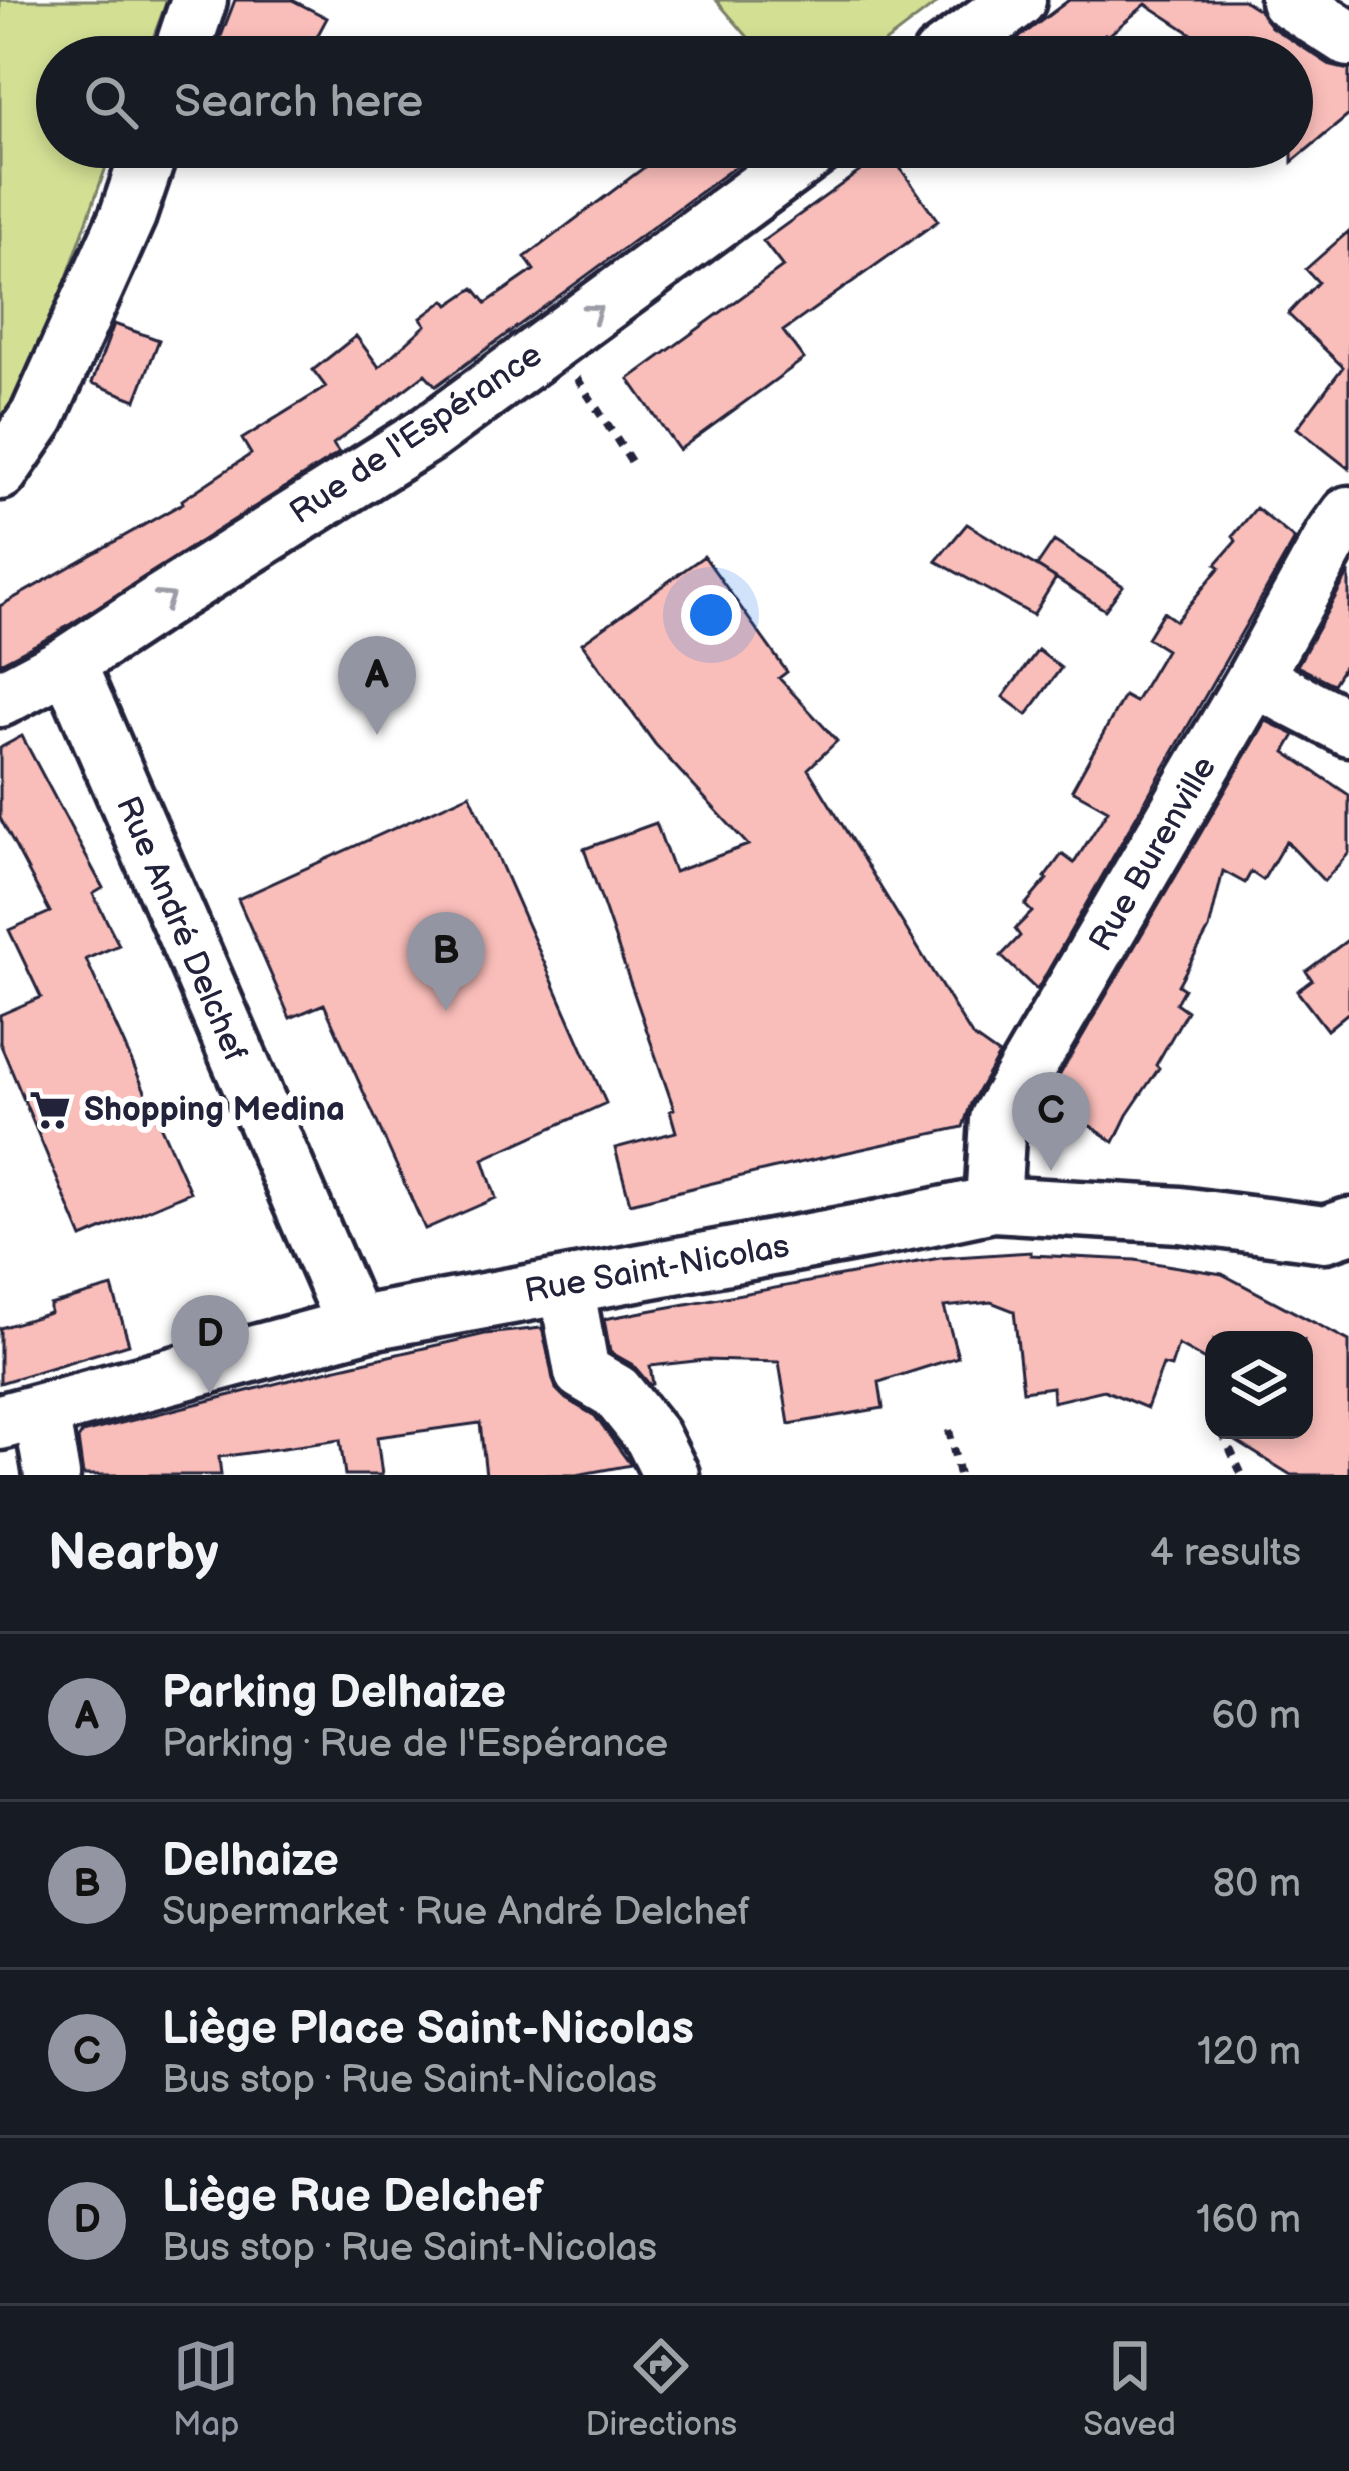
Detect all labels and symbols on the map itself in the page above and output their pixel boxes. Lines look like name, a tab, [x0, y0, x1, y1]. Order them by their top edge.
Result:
one-way arrow	[581, 304, 602, 326]
street label: Rue de l'Espérance	[282, 335, 550, 533]
your location	[681, 585, 741, 645]
one-way arrow	[152, 591, 174, 613]
pin: A	[338, 636, 416, 735]
street label: Rue Burenville	[1081, 749, 1225, 959]
street label: Rue André Delchef	[107, 791, 255, 1067]
pin: B	[407, 912, 485, 1011]
pin: C	[1012, 1072, 1090, 1171]
supermarket icon: Shopping Medina	[27, 1087, 73, 1133]
place label: Shopping Medina	[84, 1090, 345, 1130]
street label: Rue Saint-Nicolas	[522, 1226, 792, 1312]
pin: D	[171, 1295, 249, 1394]

